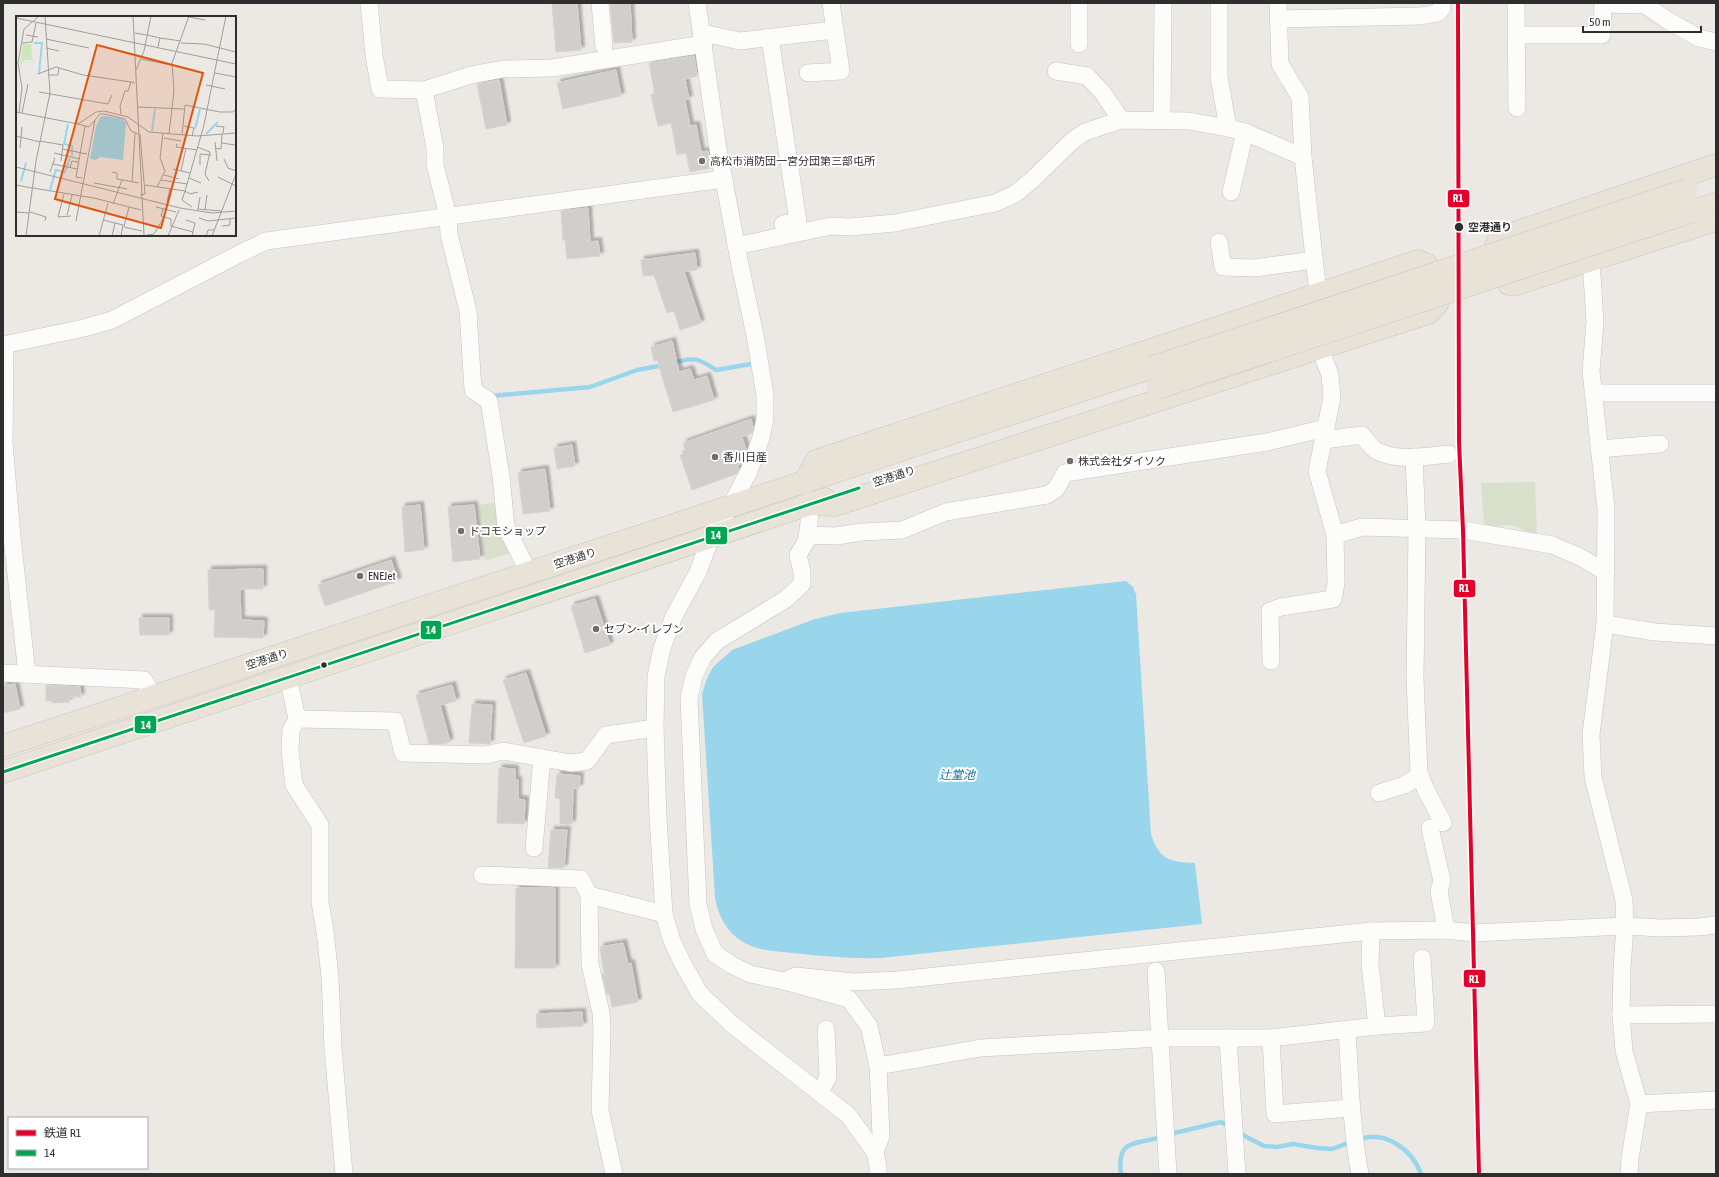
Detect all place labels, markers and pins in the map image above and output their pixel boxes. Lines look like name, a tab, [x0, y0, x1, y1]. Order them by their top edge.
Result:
place label: 高松市消防団一宮分団第三部屯所	[710, 155, 876, 167]
marker: 高松市消防団一宮分団第三部屯所	[697, 156, 707, 166]
marker: 空港通り	[1453, 221, 1465, 233]
place label: 空港通り	[1468, 221, 1512, 233]
place label: 香川日産	[723, 451, 767, 463]
marker: 香川日産	[710, 452, 720, 462]
place label: 株式会社ダイソク	[1078, 455, 1166, 467]
marker: 株式会社ダイソク	[1065, 456, 1075, 466]
place label: ドコモショップ	[469, 525, 546, 537]
marker: ドコモショップ	[456, 526, 466, 536]
place label: ENEJet	[368, 570, 396, 582]
marker: ENEJet	[355, 571, 365, 581]
place label: セブン-イレブン	[604, 623, 684, 635]
marker: セブン-イレブン	[591, 624, 601, 634]
unlabelled marker	[319, 660, 329, 670]

